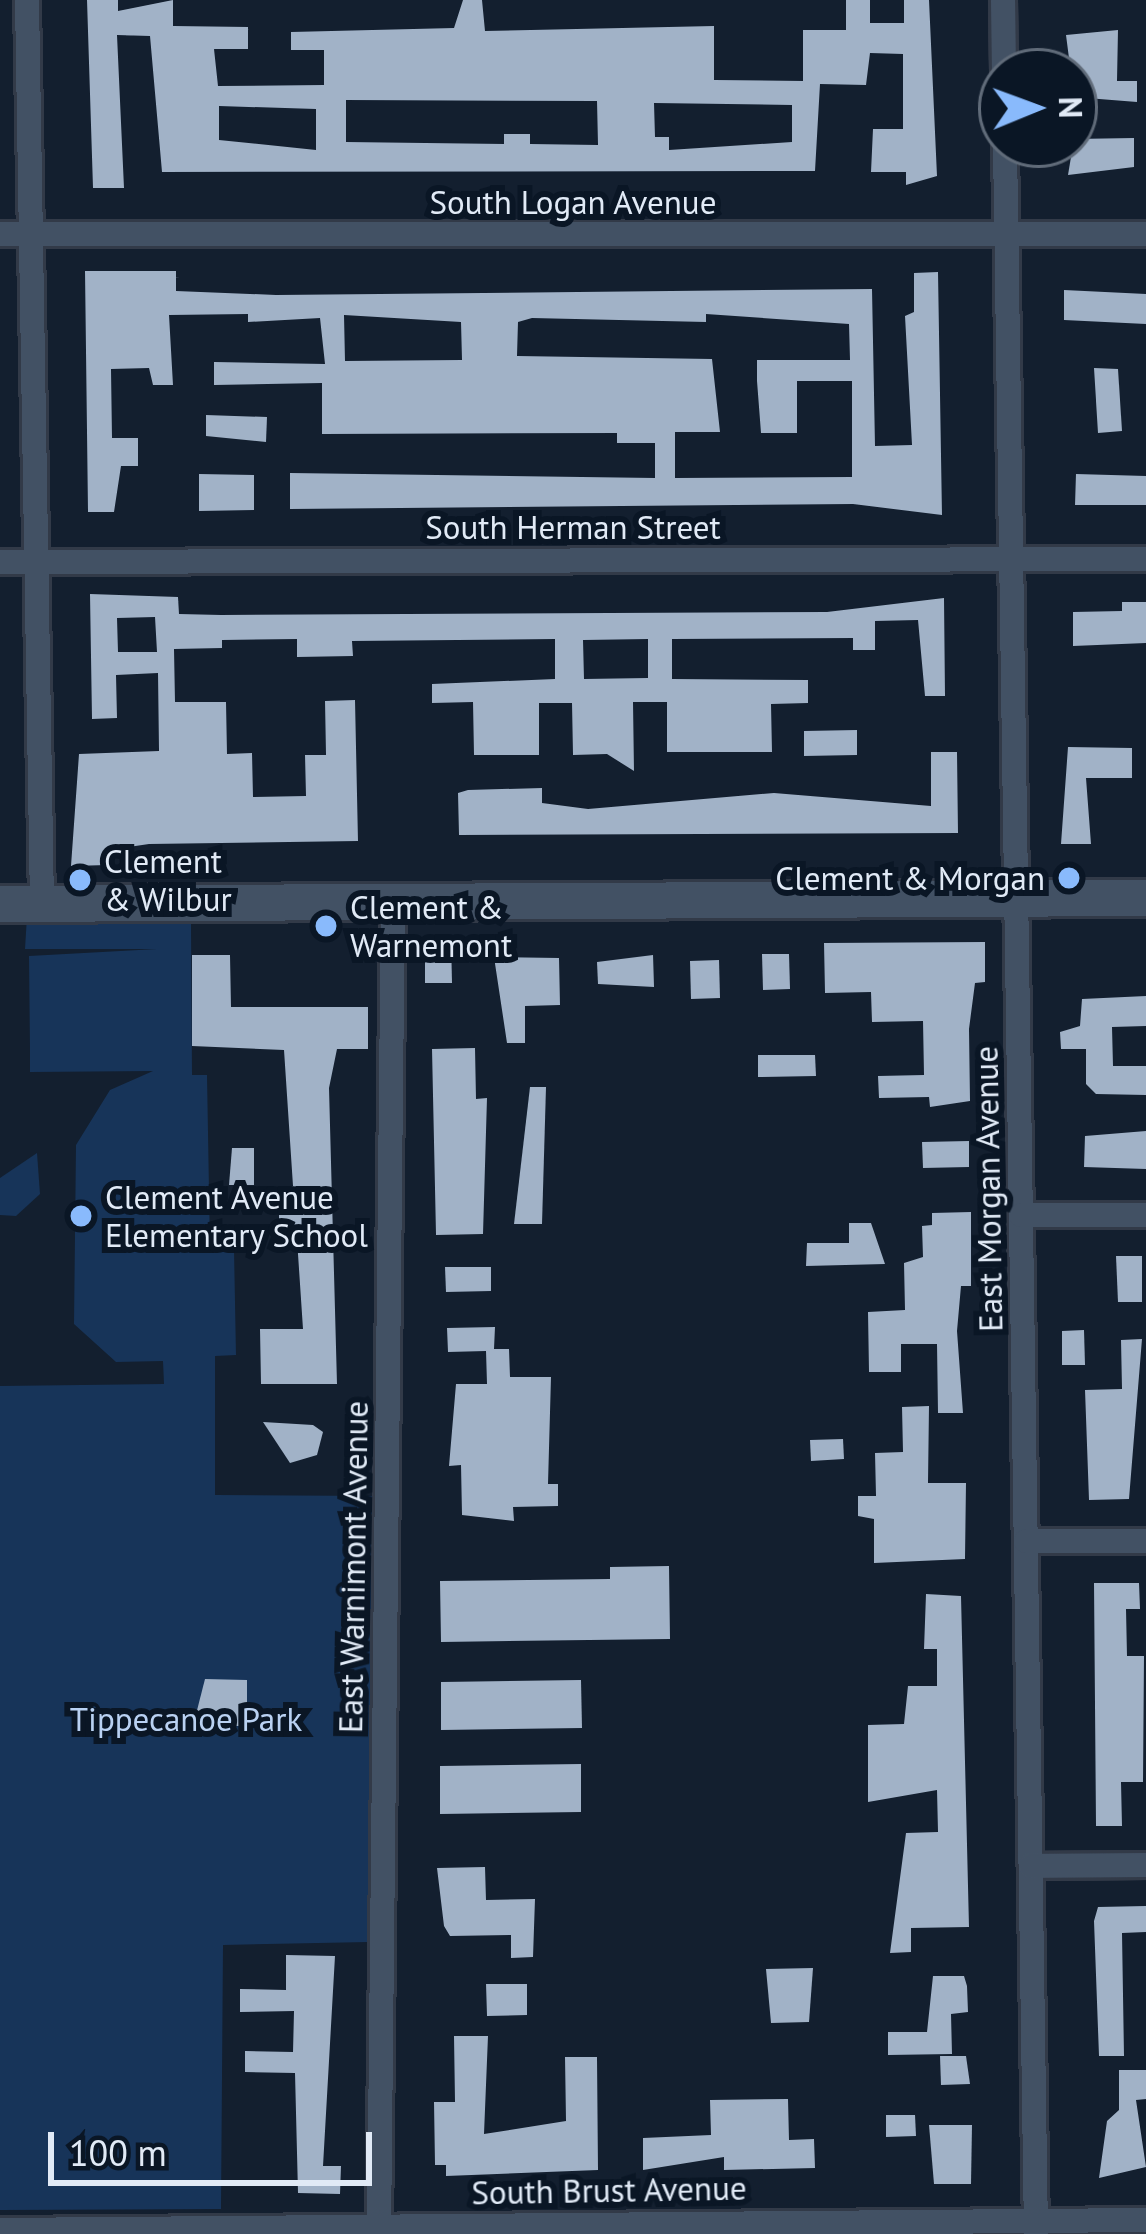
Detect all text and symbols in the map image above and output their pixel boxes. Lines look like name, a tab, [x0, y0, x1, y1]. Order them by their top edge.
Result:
north arrow	[978, 48, 1098, 168]
text: N	[1050, 96, 1093, 119]
street label: South Logan Avenue	[429, 182, 717, 222]
street label: South Herman Street	[425, 507, 721, 547]
place label: Clement & Wilbur	[104, 841, 232, 919]
place label: Clement & Morgan	[775, 858, 1045, 898]
marker: Clement & Morgan	[1056, 865, 1082, 891]
marker: Clement & Wilbur	[67, 867, 93, 893]
place label: Clement & Warnemont	[350, 887, 512, 965]
marker: Clement & Warnemont	[313, 913, 339, 939]
street label: East Morgan Avenue	[966, 1045, 1010, 1333]
place label: Clement Avenue Elementary School	[105, 1177, 369, 1255]
marker: Clement Avenue Elementary School	[68, 1203, 94, 1229]
street label: East Warnimont Avenue	[330, 1400, 376, 1734]
park label: Tippecanoe Park	[70, 1699, 302, 1739]
scale bar	[54, 2108, 378, 2182]
text: 100 m	[69, 2129, 167, 2176]
street label: South Brust Avenue	[471, 2168, 747, 2212]

